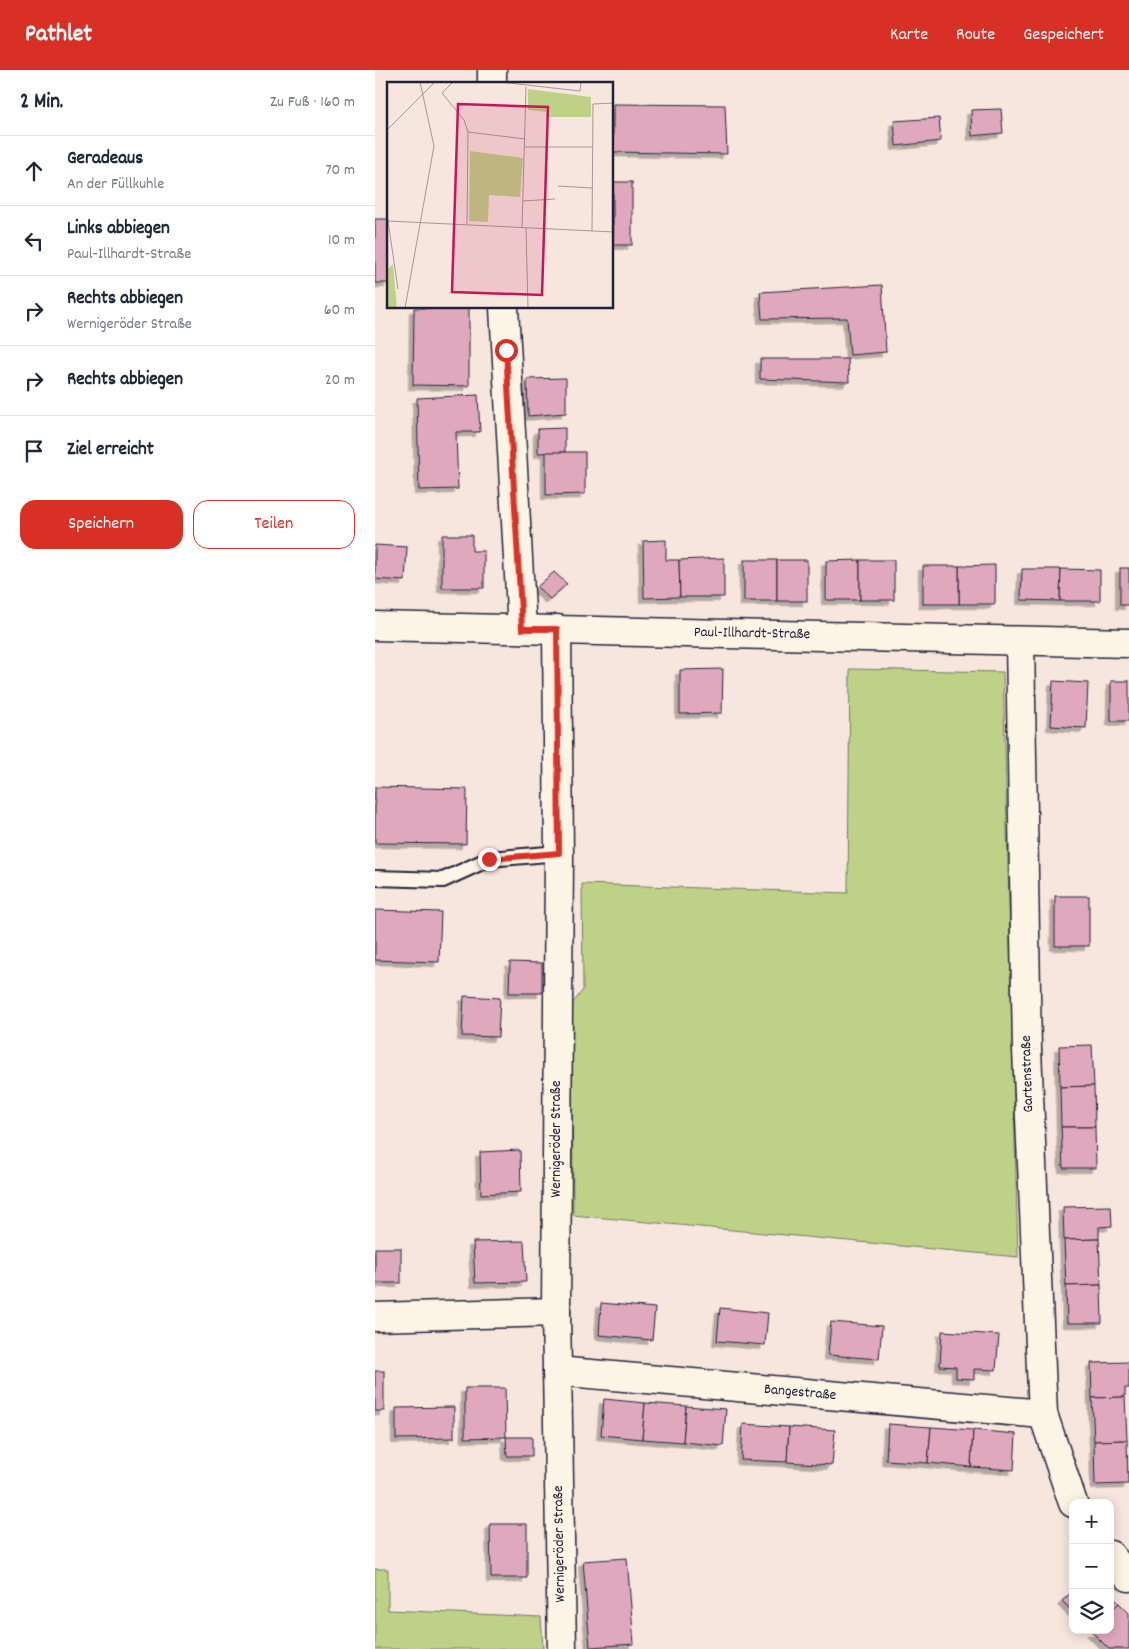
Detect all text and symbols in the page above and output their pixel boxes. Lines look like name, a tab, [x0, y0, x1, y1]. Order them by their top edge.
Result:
text: Pathlet	[25, 18, 92, 52]
text: Karte	[890, 23, 928, 48]
text: Route	[956, 23, 995, 48]
text: Gespeichert	[1023, 23, 1104, 48]
inset map	[387, 82, 614, 309]
text: 2 Min.	[20, 88, 63, 118]
text: Zu Fuß · 160 m	[270, 91, 355, 114]
text: Geradeaus	[67, 146, 143, 173]
icon: ahead	[20, 157, 48, 185]
text: 70 m	[325, 159, 355, 182]
text: An der Füllkuhle	[67, 173, 164, 196]
text: Links abbiegen	[67, 216, 170, 243]
icon: left	[20, 227, 48, 255]
text: 10 m	[328, 229, 355, 252]
text: Paul-Illhardt-Straße	[67, 243, 191, 266]
text: Rechts abbiegen	[67, 286, 183, 313]
icon: right	[20, 297, 48, 325]
text: 60 m	[324, 299, 355, 322]
text: Wernigeröder Straße	[67, 313, 192, 336]
route start	[495, 339, 518, 362]
icon: right	[20, 367, 48, 395]
text: Rechts abbiegen	[67, 367, 183, 394]
text: 20 m	[325, 369, 355, 392]
icon: arrive	[20, 437, 48, 465]
text: Ziel erreicht	[67, 437, 154, 464]
button: Speichern	[20, 500, 183, 549]
button: Teilen	[193, 500, 355, 549]
street label: Paul-Illhardt-Straße	[694, 622, 811, 646]
route end	[478, 848, 501, 871]
street label: Gartenstraße	[1016, 1035, 1040, 1113]
street label: Wernigeröder Straße	[546, 1080, 568, 1197]
street label: Bangestraße	[763, 1379, 837, 1407]
street label: Wernigeröder Straße	[548, 1485, 572, 1603]
map controls	[1069, 1499, 1114, 1634]
button: +	[1069, 1499, 1114, 1544]
button: −	[1069, 1544, 1114, 1589]
button: layers	[1069, 1589, 1114, 1634]

